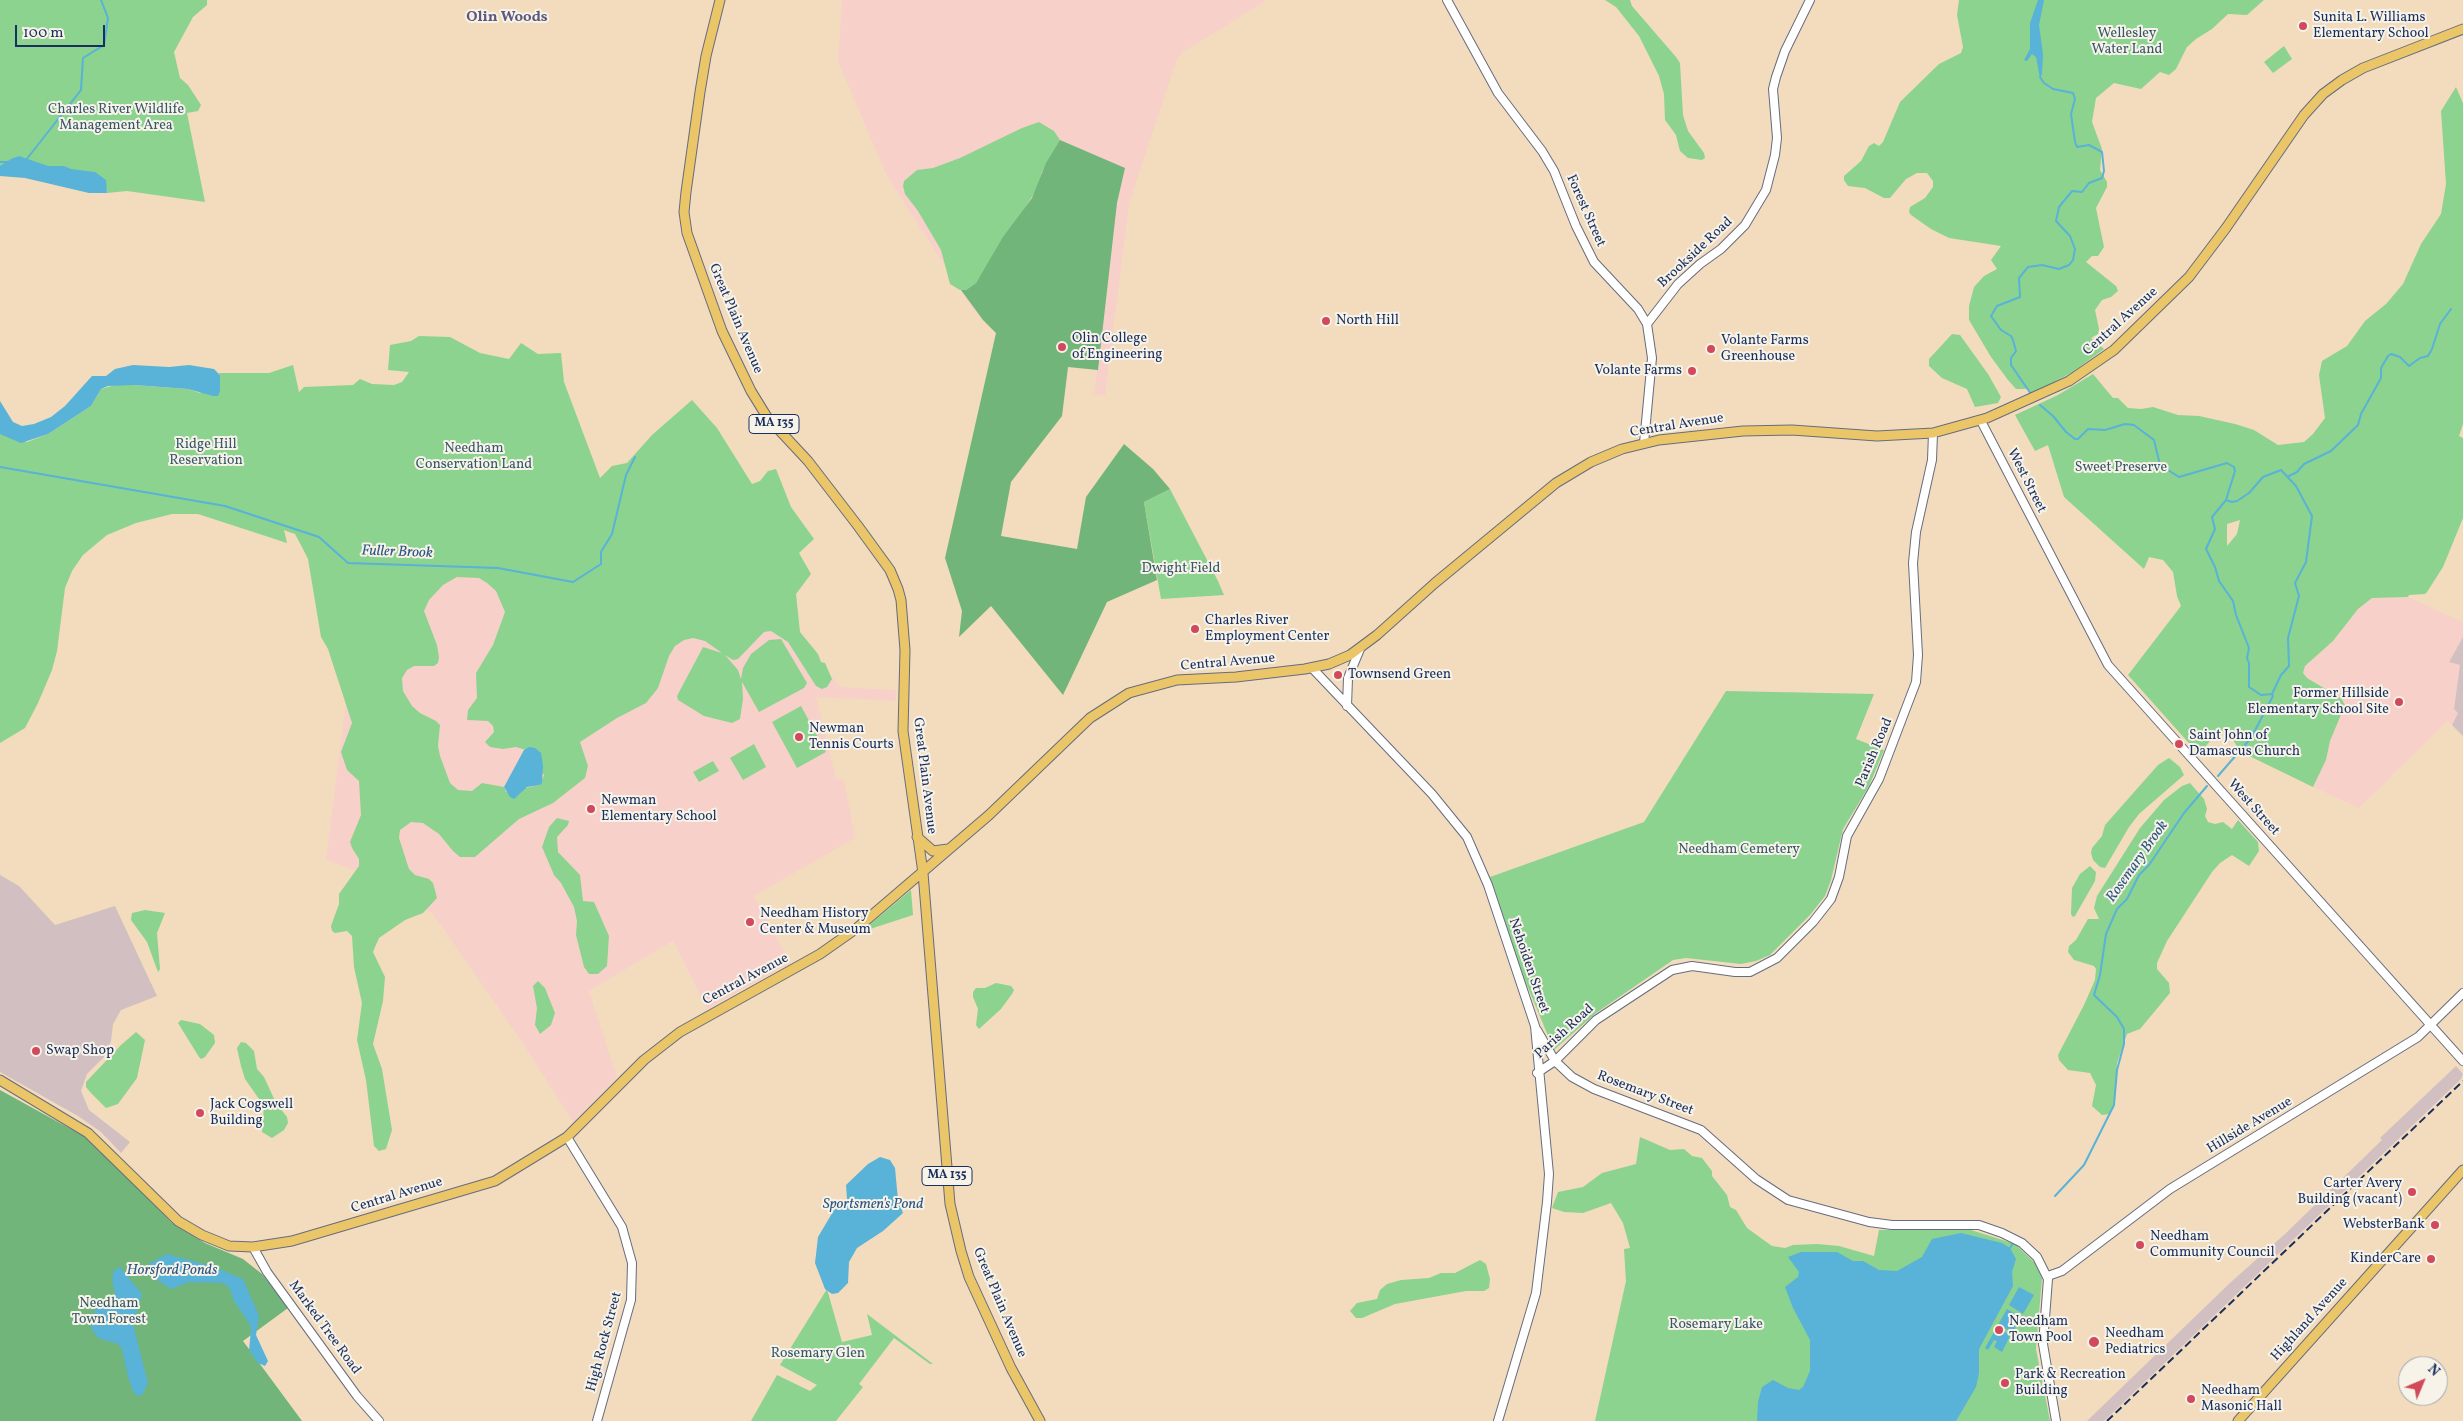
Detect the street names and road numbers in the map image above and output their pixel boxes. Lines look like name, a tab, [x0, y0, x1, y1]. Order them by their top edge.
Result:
street label: Forest Street	[1562, 172, 1608, 250]
street label: Brookside Road	[1655, 214, 1737, 292]
street label: Great Plain Avenue	[704, 262, 766, 376]
street label: Central Avenue	[2080, 284, 2162, 360]
street label: Central Avenue	[1629, 410, 1725, 442]
road number: MA 135	[749, 414, 799, 434]
street label: West Street	[2003, 446, 2049, 516]
street label: Central Avenue	[1180, 651, 1276, 675]
street label: Parish Road	[1853, 716, 1897, 790]
street label: Great Plain Avenue	[908, 717, 940, 835]
street label: West Street	[2223, 776, 2283, 840]
street label: Nehoiden Street	[1504, 916, 1552, 1016]
street label: Central Avenue	[700, 950, 792, 1010]
street label: Parish Road	[1532, 1001, 1598, 1063]
street label: Rosemary Street	[1595, 1068, 1695, 1120]
street label: Hillside Avenue	[2204, 1094, 2296, 1158]
road number: MA 135	[922, 1166, 972, 1186]
street label: Central Avenue	[349, 1174, 445, 1218]
street label: Great Plain Avenue	[968, 1246, 1030, 1360]
street label: Highland Avenue	[2268, 1275, 2352, 1365]
street label: Marked Tree Road	[284, 1278, 364, 1378]
street label: High Rock Street	[584, 1290, 626, 1394]

